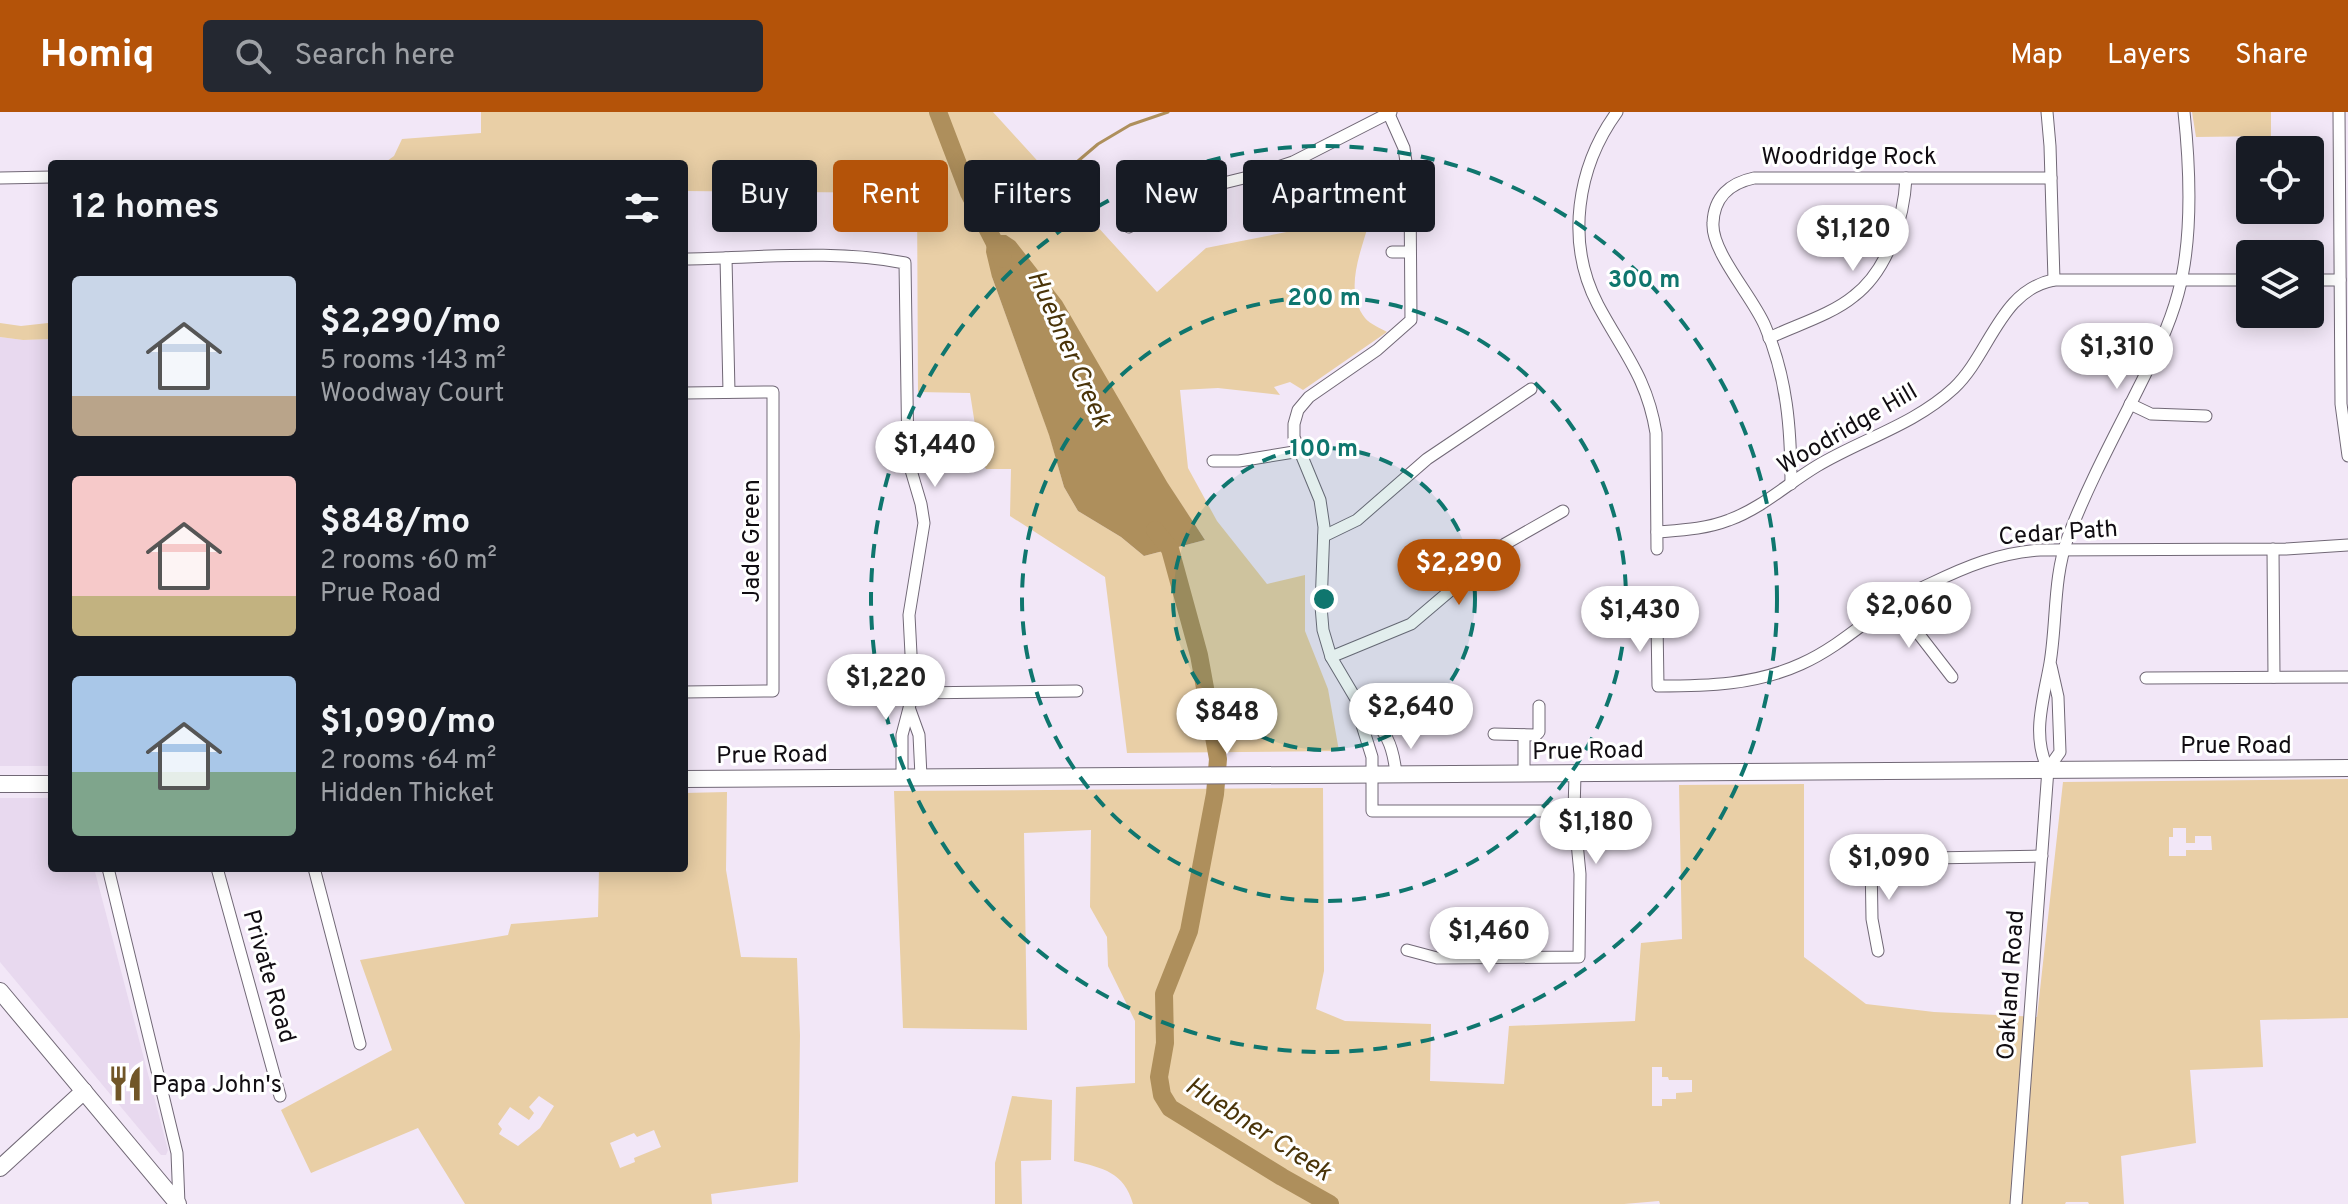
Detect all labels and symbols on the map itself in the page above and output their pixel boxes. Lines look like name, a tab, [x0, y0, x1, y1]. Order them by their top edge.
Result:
street label: Woodridge Rock	[1761, 143, 1937, 173]
pin: $1,120	[1788, 205, 1918, 273]
water label: Huebner Creek	[1018, 266, 1117, 433]
text: 300 m	[1608, 266, 1680, 296]
text: 200 m	[1287, 284, 1361, 314]
pin: $1,310	[2052, 323, 2182, 391]
street label: Woodridge Hill	[1773, 378, 1923, 482]
pin: $1,440	[870, 421, 1000, 489]
text: 100 m	[1290, 435, 1358, 465]
street label: Jade Green	[738, 479, 768, 603]
street label: Cedar Path	[1998, 515, 2119, 553]
pin: $2,290	[1394, 539, 1524, 607]
pin: $2,060	[1844, 582, 1974, 650]
centre of rings	[1310, 585, 1338, 613]
pin: $1,430	[1575, 586, 1705, 654]
pin: $1,220	[821, 654, 951, 722]
pin: $2,640	[1346, 683, 1476, 751]
pin: $848	[1180, 688, 1274, 756]
street label: Prue Road	[2180, 732, 2292, 762]
street label: Prue Road	[1532, 736, 1644, 768]
street label: Prue Road	[716, 740, 828, 772]
pin: $1,180	[1531, 798, 1661, 866]
pin: $1,090	[1824, 834, 1954, 902]
street label: Private Road	[235, 906, 301, 1047]
pin: $1,460	[1424, 907, 1554, 975]
street label: Oakland Road	[1992, 909, 2032, 1061]
restaurant icon: Papa John's	[107, 1065, 145, 1103]
place label: Papa John's	[152, 1071, 282, 1101]
water label: Huebner Creek	[1178, 1071, 1338, 1190]

